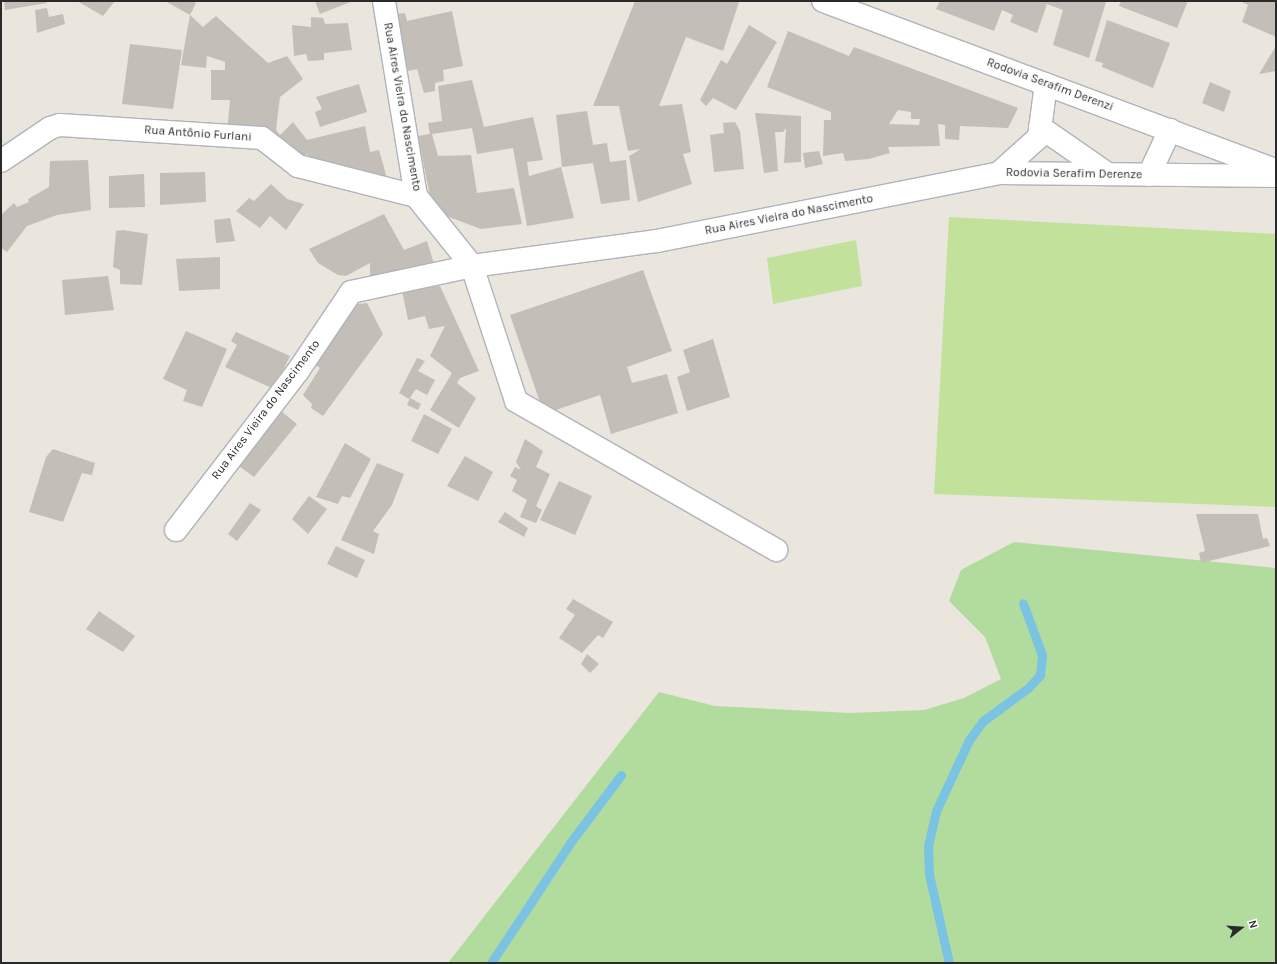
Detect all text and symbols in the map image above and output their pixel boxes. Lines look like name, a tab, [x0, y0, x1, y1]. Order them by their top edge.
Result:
street label: Rua Aires Vieira do Nascimento	[380, 21, 424, 193]
street label: Rodovia Serafim Derenzi	[985, 55, 1115, 115]
street label: Rua Antônio Furlani	[144, 123, 252, 145]
street label: Rodovia Serafim Derenze	[1006, 166, 1142, 182]
street label: Rua Aires Vieira do Nascimento	[704, 192, 874, 238]
street label: Rua Aires Vieira do Nascimento	[209, 337, 323, 483]
north arrow	[1221, 908, 1261, 948]
text: N	[1246, 919, 1260, 930]

